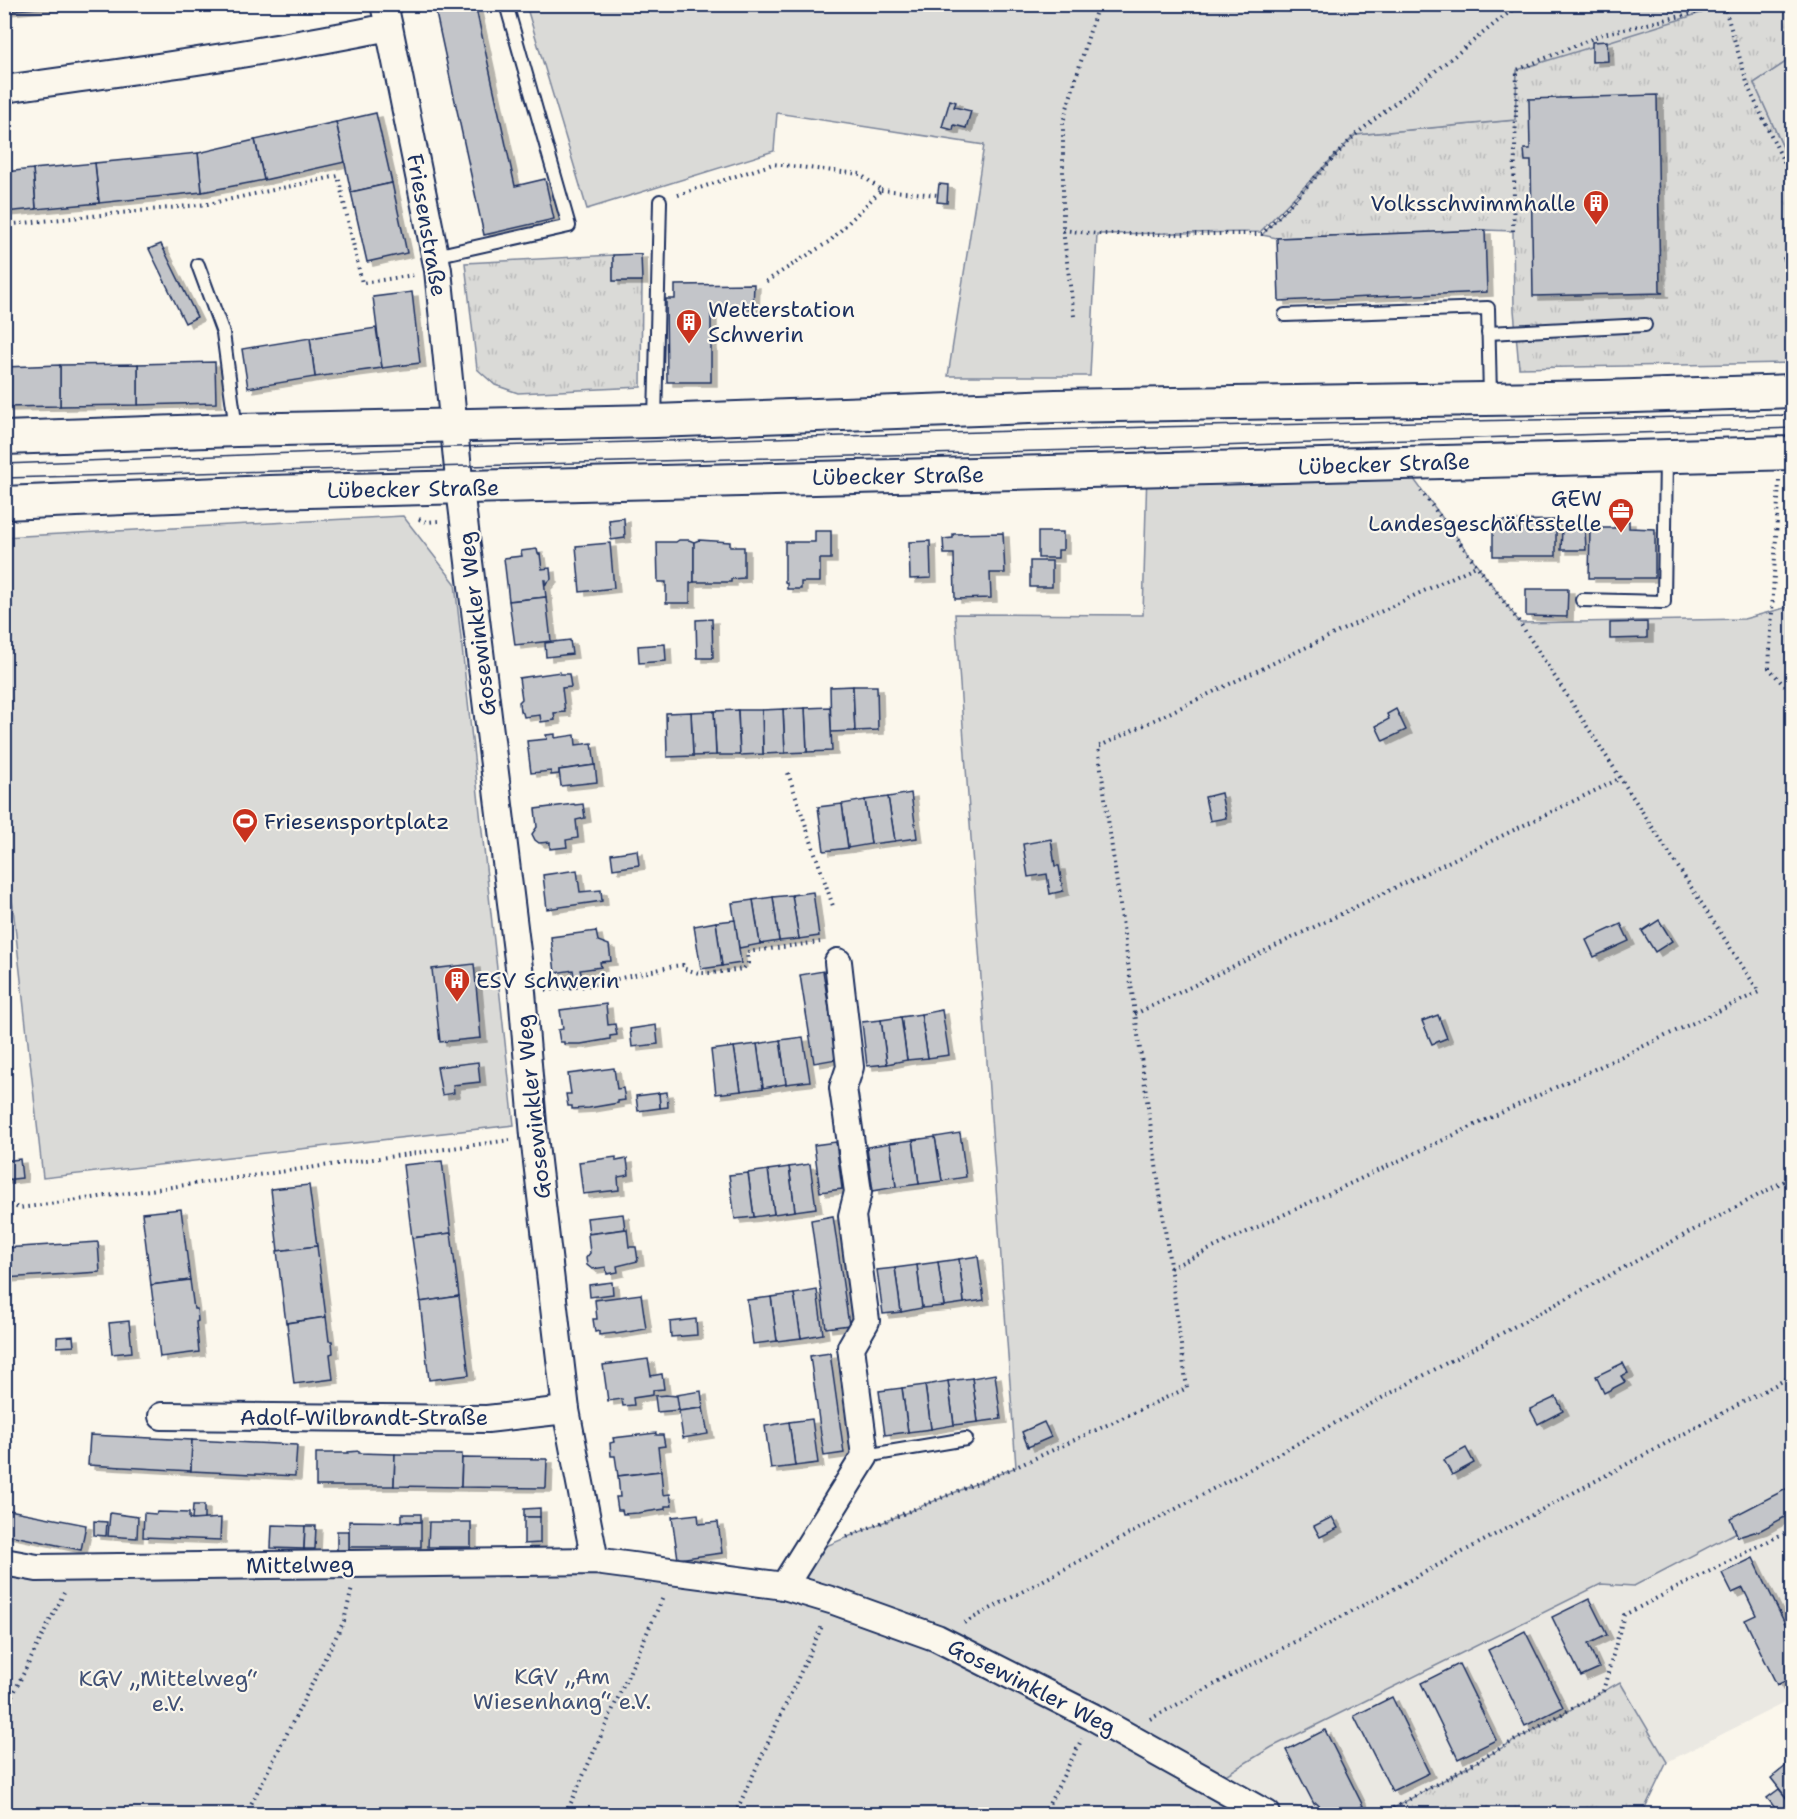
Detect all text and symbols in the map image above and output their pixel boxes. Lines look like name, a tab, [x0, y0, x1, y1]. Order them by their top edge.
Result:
street label: Friesenstraße	[400, 151, 454, 299]
building icon: Volksschwimmhalle	[1581, 188, 1611, 226]
place label: Volksschwimmhalle	[1370, 189, 1576, 218]
place label: Wetterstation Schwerin	[708, 295, 855, 349]
building icon: Wetterstation Schwerin	[674, 307, 704, 345]
street label: Lübecker Straße	[1297, 446, 1471, 482]
street label: Lübecker Straße	[812, 460, 984, 492]
street label: Lübecker Straße	[327, 473, 499, 505]
place label: GEW Landesgeschäftsstelle	[1368, 484, 1602, 538]
office icon: GEW Landesgeschäftsstelle	[1606, 496, 1636, 534]
street label: Gosewinkler Weg	[451, 530, 503, 718]
sports icon: Friesensportplatz	[230, 806, 260, 844]
place label: Friesensportplatz	[264, 807, 449, 836]
building icon: ESV Schwerin	[442, 965, 472, 1003]
place label: ESV Schwerin	[476, 966, 619, 995]
street label: Gosewinkler Weg	[509, 1013, 557, 1201]
street label: Adolf-Wilbrandt-Straße	[240, 1403, 488, 1432]
street label: Mittelweg	[246, 1550, 354, 1580]
street label: Gosewinkler Weg	[943, 1632, 1121, 1742]
park label: KGV „Am Wiesenhang“ e.V.	[473, 1662, 651, 1716]
park label: KGV „Mittelweg“ e.V.	[79, 1664, 258, 1718]

